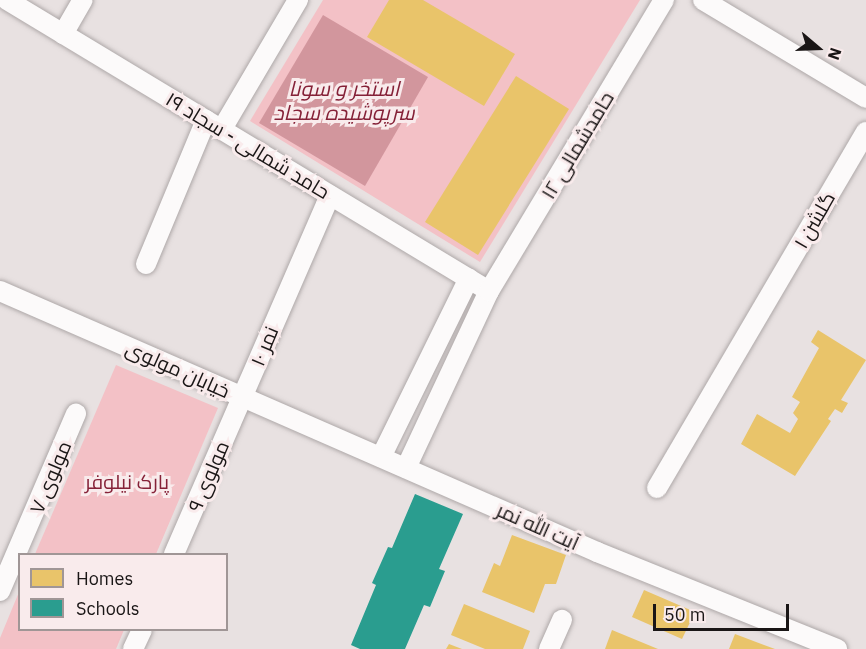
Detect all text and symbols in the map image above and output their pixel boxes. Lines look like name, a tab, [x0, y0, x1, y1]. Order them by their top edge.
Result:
north arrow	[788, 18, 848, 78]
text: N	[824, 45, 846, 63]
water label: استخر و سونا سرپوشیده سجاد	[273, 75, 415, 125]
street label: حامد شمالی - سجاد ۱۹	[162, 86, 334, 204]
street label: حامدشمالی ۱۲	[536, 87, 618, 203]
street label: گلشن ۱	[788, 187, 840, 253]
street label: نمر ۱۰	[245, 323, 283, 369]
street label: خیابان مولوی	[122, 335, 234, 403]
street label: مولوی ۷	[24, 437, 76, 517]
street label: مولوی ۹	[182, 437, 234, 515]
park label: پارک نیلوفر	[85, 469, 169, 493]
street label: آیت الله نمر	[493, 497, 583, 555]
legend	[18, 553, 228, 631]
text: Homes	[76, 567, 133, 590]
scale bar	[656, 592, 792, 630]
text: Schools	[76, 597, 140, 620]
text: 50 m	[664, 603, 706, 626]

